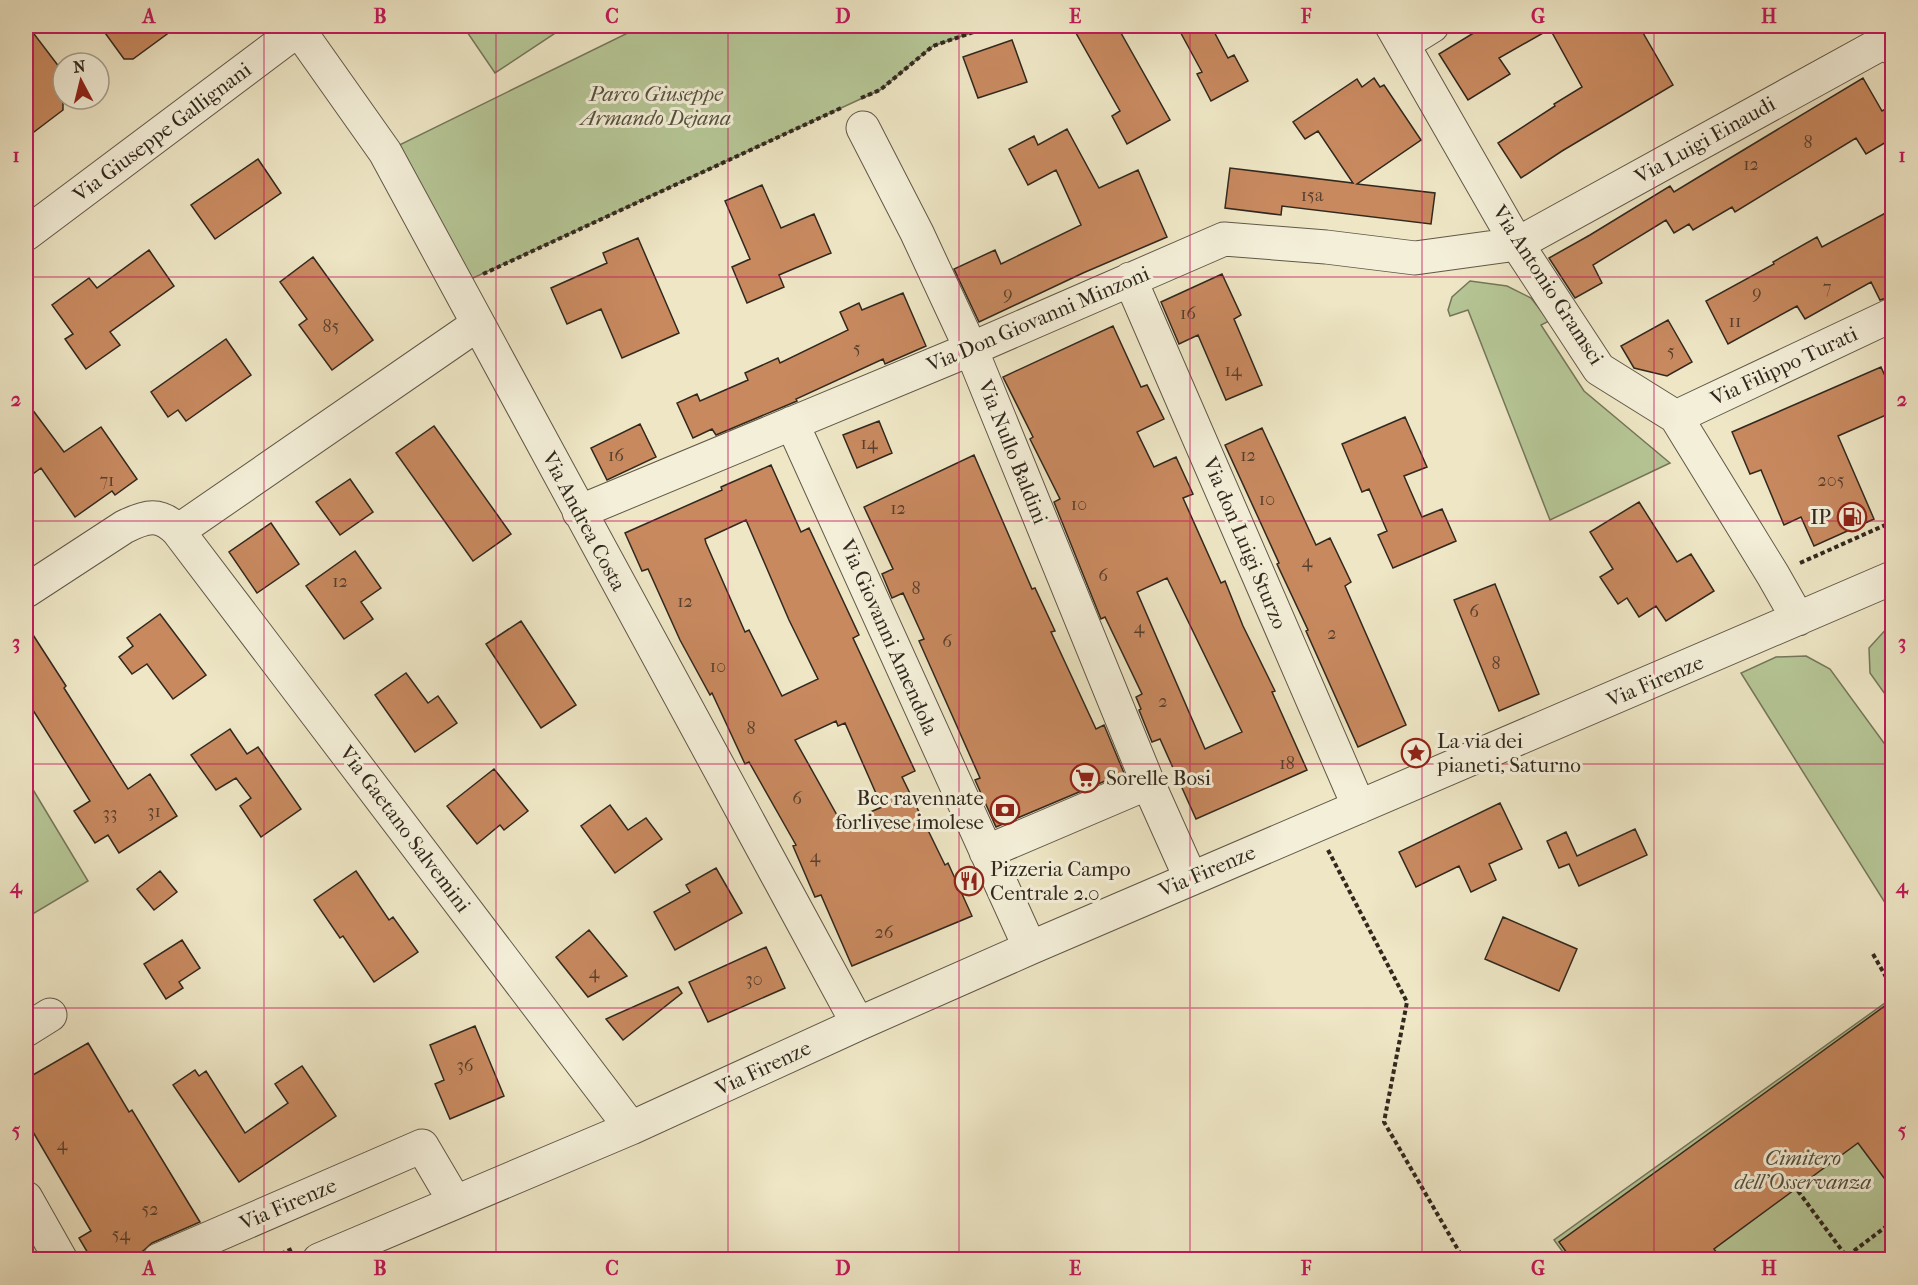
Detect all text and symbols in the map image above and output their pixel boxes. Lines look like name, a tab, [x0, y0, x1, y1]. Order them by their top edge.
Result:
text: A	[141, 5, 157, 28]
text: B	[373, 5, 387, 28]
text: C	[605, 5, 619, 28]
text: D	[835, 5, 851, 28]
text: E	[1069, 5, 1081, 28]
text: F	[1300, 5, 1312, 28]
text: G	[1531, 5, 1545, 28]
text: H	[1761, 5, 1777, 28]
north arrow	[51, 51, 111, 111]
text: N	[72, 56, 87, 77]
street label: Via Giuseppe Gallignani	[67, 57, 256, 207]
park label: Parco Giuseppe Armando Dejana	[578, 82, 731, 130]
street label: Via Luigi Einaudi	[1630, 91, 1779, 189]
house number: 8	[1803, 132, 1813, 153]
text: 1	[12, 144, 20, 167]
text: 1	[1898, 144, 1906, 167]
house number: 12	[1743, 154, 1759, 175]
house number: 15a	[1301, 185, 1324, 206]
street label: Via Antonio Gramsci	[1487, 200, 1609, 369]
street label: Via Don Giovanni Minzoni	[922, 261, 1153, 377]
house number: 7	[1823, 277, 1832, 298]
house number: 9	[1752, 282, 1762, 303]
house number: 9	[1003, 283, 1013, 304]
house number: 16	[1180, 303, 1196, 324]
house number: 11	[1729, 311, 1741, 332]
house number: 85	[323, 316, 340, 337]
street label: Via Filippo Turati	[1706, 321, 1861, 411]
house number: 5	[853, 338, 861, 359]
house number: 5	[1667, 341, 1675, 362]
house number: 14	[1224, 360, 1242, 381]
street label: Via Nullo Baldini	[973, 376, 1053, 527]
text: 2	[11, 388, 21, 411]
text: 2	[1897, 388, 1907, 411]
house number: 14	[860, 433, 878, 454]
house number: 16	[608, 445, 624, 466]
house number: 12	[1240, 445, 1256, 466]
street label: Via Andrea Costa	[537, 446, 631, 595]
street label: Via don Luigi Sturzo	[1198, 452, 1292, 633]
house number: 71	[99, 470, 115, 491]
house number: 205	[1818, 470, 1845, 491]
house number: 10	[1259, 489, 1275, 510]
house number: 10	[1071, 494, 1087, 515]
house number: 12	[890, 498, 906, 519]
fuel station icon: IP	[1836, 501, 1868, 533]
place label: IP	[1810, 505, 1831, 529]
street label: Via Giovanni Amendola	[835, 535, 943, 739]
house number: 4	[1302, 551, 1313, 572]
house number: 6	[1098, 565, 1108, 586]
house number: 12	[332, 571, 348, 592]
house number: 8	[911, 578, 921, 599]
house number: 12	[677, 591, 693, 612]
house number: 6	[1469, 601, 1479, 622]
house number: 4	[1134, 617, 1145, 638]
house number: 2	[1327, 623, 1337, 644]
text: 3	[12, 631, 20, 654]
house number: 6	[942, 631, 952, 652]
text: 3	[1898, 631, 1906, 654]
street label: Via Firenze	[1602, 650, 1707, 712]
house number: 8	[1491, 653, 1501, 674]
house number: 10	[710, 656, 726, 677]
house number: 2	[1158, 691, 1168, 712]
house number: 8	[746, 718, 756, 739]
place label: La via dei pianeti, Saturno	[1436, 729, 1581, 777]
place icon: La via dei pianeti, Saturno	[1400, 737, 1432, 769]
street label: Via Gaetano Salvemini	[334, 740, 475, 917]
house number: 18	[1279, 753, 1295, 774]
supermarket icon: Sorelle Bosi	[1069, 762, 1101, 794]
place label: Sorelle Bosi	[1106, 766, 1211, 790]
place label: Bcc ravennate forlivese imolese	[835, 786, 984, 834]
house number: 6	[792, 788, 802, 809]
bank icon: Bcc ravennate forlivese imolese	[989, 794, 1021, 826]
house number: 31	[147, 801, 161, 822]
house number: 33	[103, 803, 117, 824]
street label: Via Firenze	[1154, 840, 1259, 902]
house number: 4	[810, 846, 821, 867]
place label: Pizzeria Campo Centrale 2.0	[990, 857, 1131, 905]
restaurant icon: Pizzeria Campo Centrale 2.0	[953, 865, 985, 897]
text: 4	[9, 875, 23, 899]
text: 4	[1895, 875, 1909, 899]
house number: 26	[874, 922, 894, 943]
house number: 4	[589, 962, 600, 983]
house number: 30	[745, 969, 763, 990]
street label: Via Firenze	[711, 1035, 815, 1101]
house number: 36	[456, 1055, 474, 1076]
text: 5	[12, 1119, 21, 1142]
text: 5	[1898, 1119, 1907, 1142]
house number: 4	[57, 1134, 68, 1155]
park label: Cimitero dell'Osservanza	[1735, 1146, 1871, 1194]
street label: Via Firenze	[235, 1173, 340, 1235]
house number: 52	[141, 1199, 159, 1220]
house number: 54	[112, 1224, 131, 1245]
text: A	[141, 1257, 157, 1280]
text: B	[373, 1257, 387, 1280]
text: C	[605, 1257, 619, 1280]
text: D	[835, 1257, 851, 1280]
text: E	[1069, 1257, 1081, 1280]
text: F	[1300, 1257, 1312, 1280]
text: G	[1531, 1257, 1545, 1280]
text: H	[1761, 1257, 1777, 1280]

